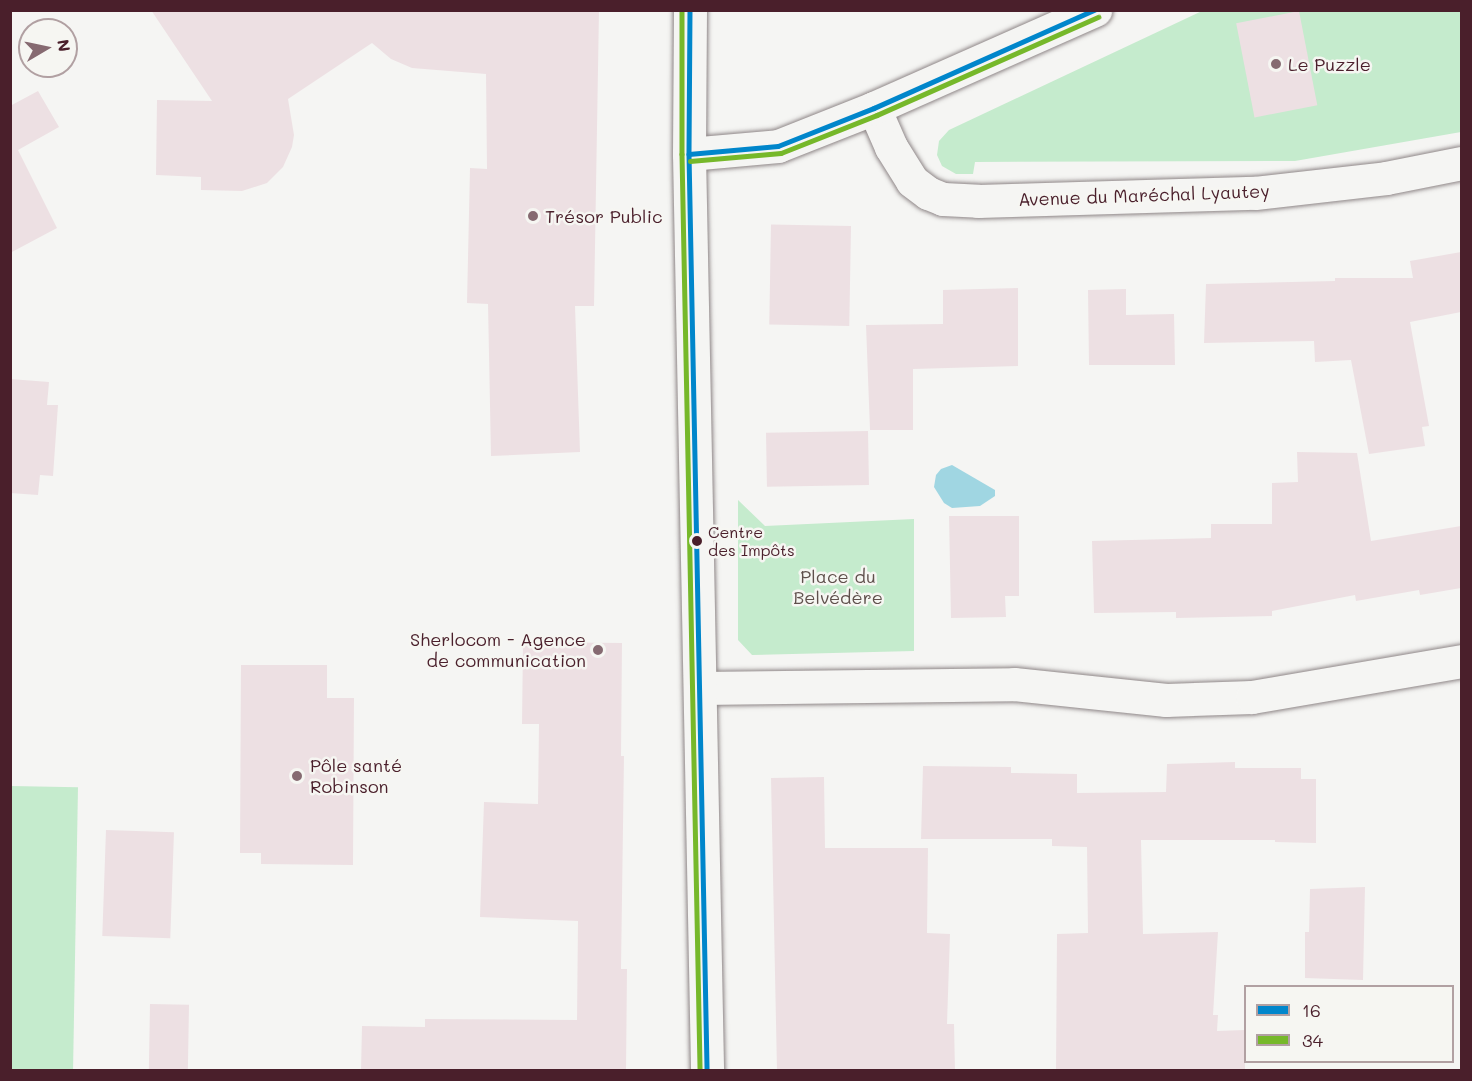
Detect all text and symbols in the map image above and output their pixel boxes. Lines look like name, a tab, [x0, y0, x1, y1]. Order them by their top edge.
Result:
north arrow	[18, 18, 78, 78]
text: N	[53, 38, 76, 53]
place label: Le Puzzle	[1288, 53, 1371, 75]
marker: Le Puzzle	[1269, 57, 1283, 71]
street label: Avenue du Maréchal Lyautey	[1018, 180, 1270, 210]
place label: Trésor Public	[545, 205, 663, 227]
marker: Trésor Public	[526, 209, 540, 223]
place label: Centre des Impôts	[708, 522, 795, 560]
marker: Centre des Impôts	[691, 535, 703, 547]
park label: Place du Belvédère	[793, 566, 883, 608]
place label: Sherlocom - Agence de communication	[410, 629, 586, 672]
marker: Sherlocom - Agence de communication	[591, 643, 605, 657]
place label: Pôle santé Robinson	[310, 755, 402, 798]
marker: Pôle santé Robinson	[288, 767, 306, 785]
legend	[1244, 985, 1454, 1063]
text: 16	[1302, 998, 1321, 1022]
text: 34	[1302, 1028, 1323, 1052]

